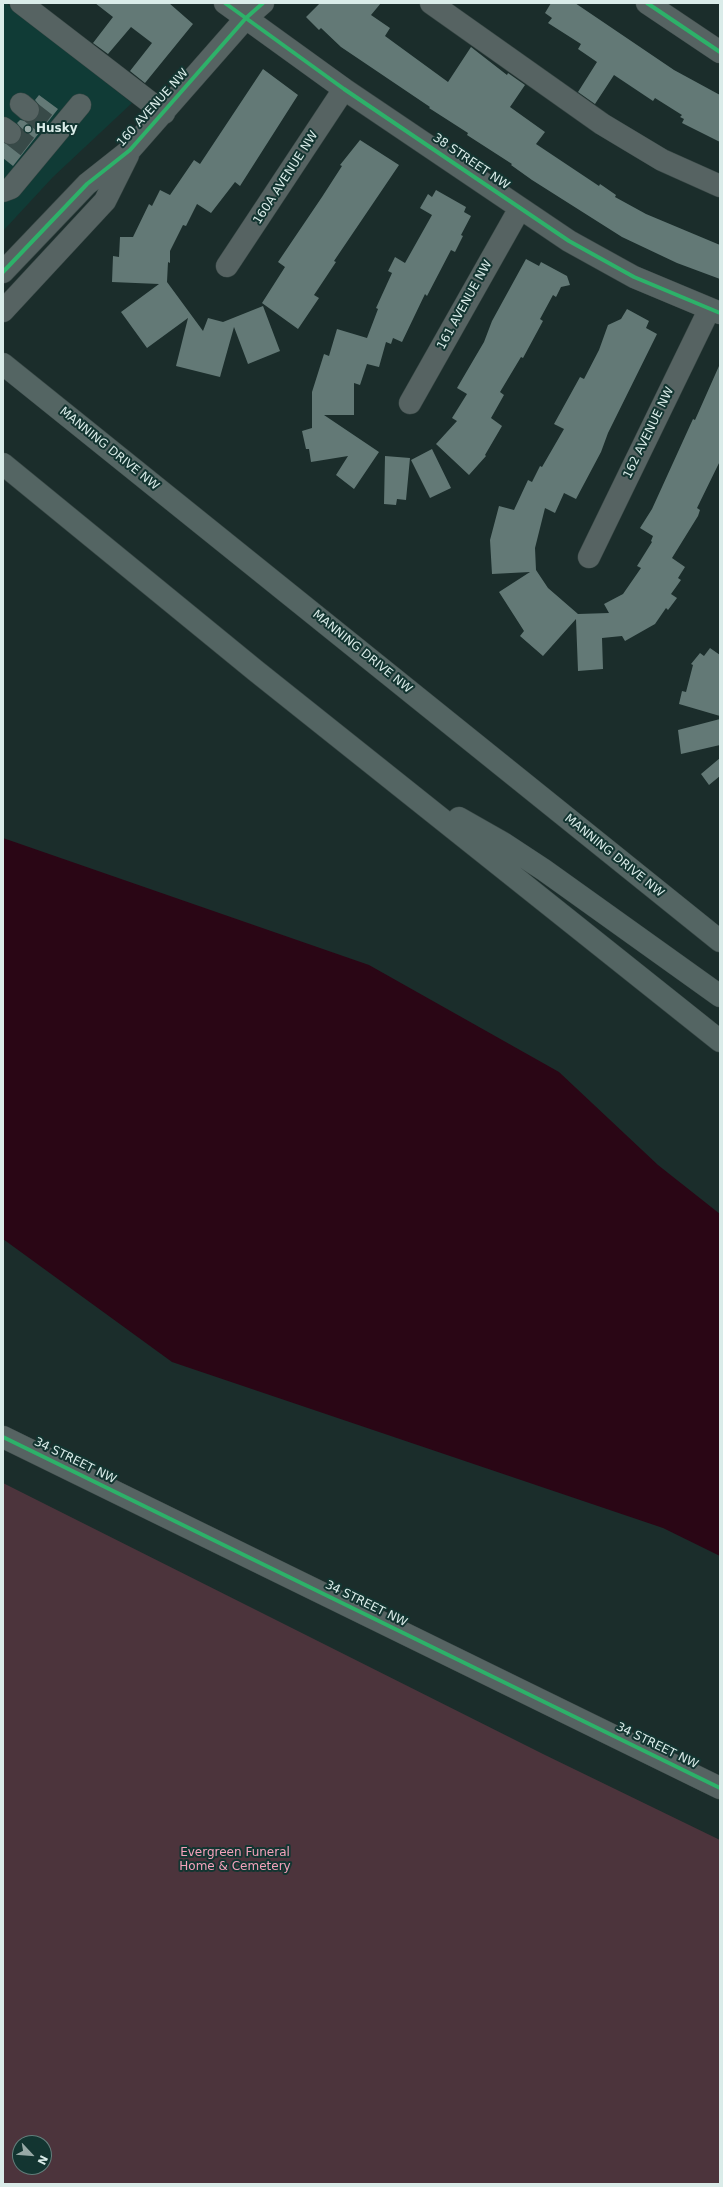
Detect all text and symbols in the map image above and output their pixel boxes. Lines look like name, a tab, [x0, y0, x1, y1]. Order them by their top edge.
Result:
street label: 160 AVENUE NW	[114, 66, 192, 150]
place label: Husky	[36, 122, 78, 136]
marker: Husky	[23, 124, 33, 134]
street label: 160A AVENUE NW	[251, 129, 321, 227]
street label: 38 STREET NW	[430, 131, 512, 193]
street label: 161 AVENUE NW	[434, 258, 496, 352]
street label: 162 AVENUE NW	[621, 385, 677, 481]
street label: MANNING DRIVE NW	[56, 404, 162, 494]
street label: MANNING DRIVE NW	[309, 607, 415, 697]
street label: MANNING DRIVE NW	[561, 811, 667, 901]
street label: 34 STREET NW	[32, 1435, 118, 1487]
street label: 34 STREET NW	[323, 1578, 409, 1630]
street label: 34 STREET NW	[614, 1720, 700, 1772]
park label: Evergreen Funeral Home & Cemetery	[179, 1846, 291, 1874]
north arrow	[12, 2135, 52, 2175]
text: N	[34, 2153, 50, 2167]

